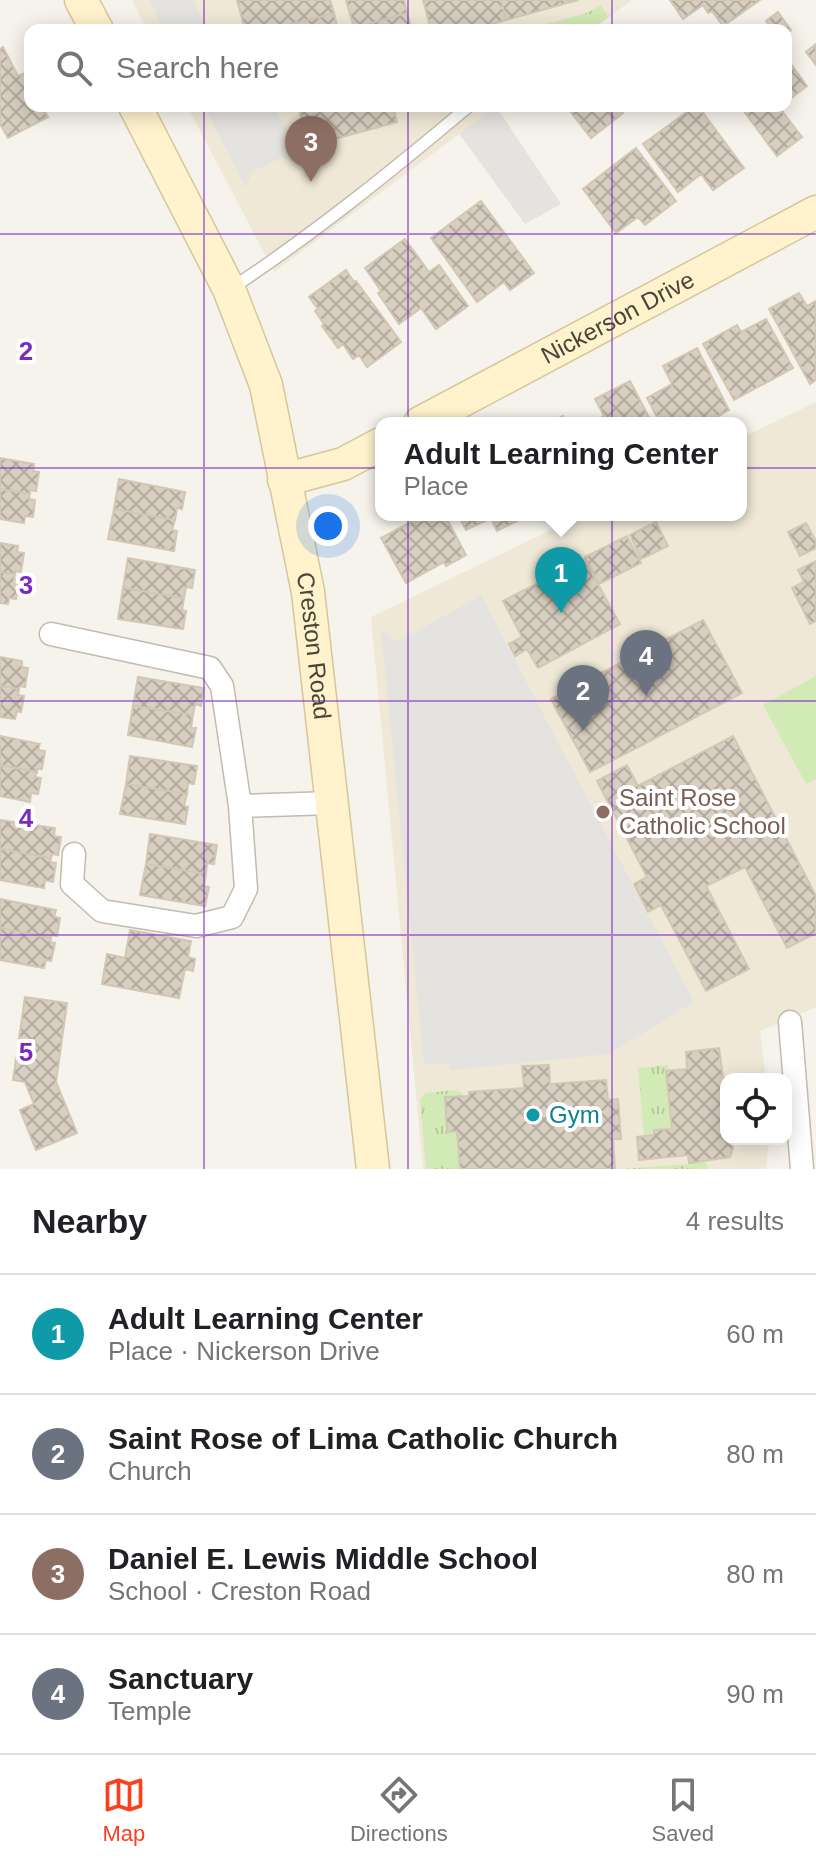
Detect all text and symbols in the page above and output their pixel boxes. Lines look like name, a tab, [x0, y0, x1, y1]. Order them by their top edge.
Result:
search box	[24, 24, 792, 112]
icon: search	[52, 46, 96, 90]
text: Search here	[116, 51, 279, 84]
pin: 3	[285, 116, 337, 182]
street label: Nickerson Drive	[536, 265, 699, 369]
text: 2	[19, 336, 33, 366]
popup	[375, 417, 747, 521]
text: Adult Learning Center	[403, 437, 719, 470]
text: Place	[403, 471, 469, 501]
your location	[308, 506, 348, 546]
pin: 1	[535, 547, 587, 613]
text: 3	[19, 570, 33, 600]
street label: Creston Road	[291, 570, 336, 721]
pin: 4	[620, 630, 672, 696]
pin: 2	[557, 665, 609, 731]
place label: Saint Rose Catholic School	[619, 784, 786, 839]
text: 4	[19, 803, 34, 833]
marker: Saint Rose Catholic School	[594, 803, 612, 821]
text: 5	[19, 1037, 33, 1067]
map controls	[720, 1073, 792, 1145]
button: locate	[720, 1073, 792, 1145]
place label: Gym	[549, 1101, 600, 1128]
marker: Gym	[524, 1106, 542, 1124]
text: Nearby	[32, 1202, 147, 1240]
text: 4 results	[686, 1206, 784, 1236]
text: Adult Learning Center	[108, 1302, 423, 1335]
text: 1	[51, 1319, 65, 1349]
text: 60 m	[726, 1319, 784, 1349]
text: Place · Nickerson Drive	[108, 1336, 380, 1366]
text: Saint Rose of Lima Catholic Church	[108, 1422, 618, 1455]
text: 2	[51, 1439, 65, 1469]
text: 80 m	[726, 1439, 784, 1469]
text: Church	[108, 1456, 192, 1486]
text: Daniel E. Lewis Middle School	[108, 1542, 538, 1575]
text: 3	[51, 1559, 65, 1589]
text: 80 m	[726, 1559, 784, 1589]
text: School · Creston Road	[108, 1576, 371, 1606]
text: Sanctuary	[108, 1662, 253, 1695]
text: 4	[51, 1679, 65, 1709]
text: 90 m	[726, 1679, 784, 1709]
text: Temple	[108, 1696, 192, 1726]
tab: Map	[102, 1773, 146, 1847]
tab: Directions	[350, 1773, 448, 1847]
tab: Saved	[652, 1773, 714, 1847]

